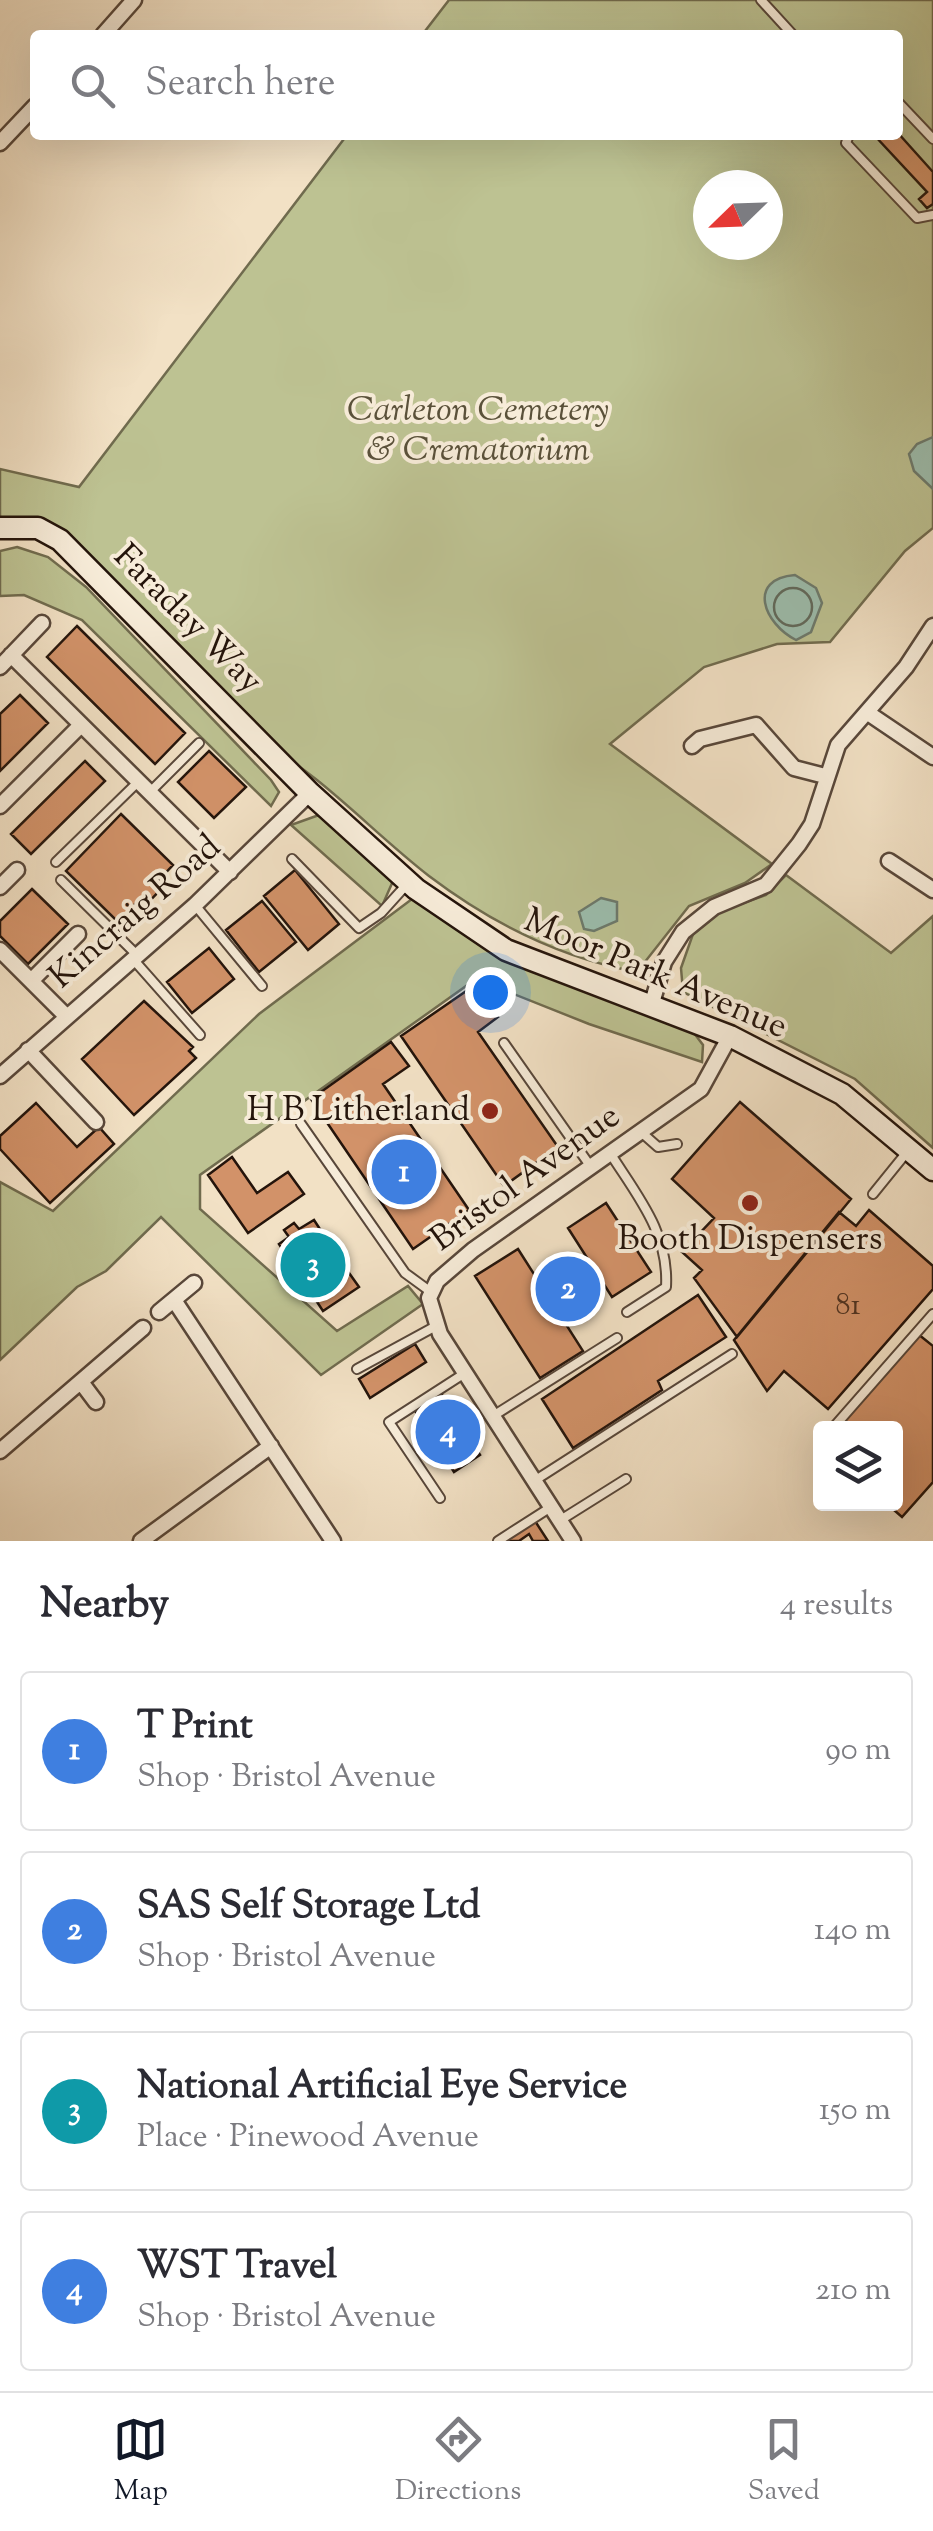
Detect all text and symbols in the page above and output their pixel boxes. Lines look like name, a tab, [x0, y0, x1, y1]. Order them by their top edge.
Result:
search box	[30, 30, 903, 140]
icon: search	[65, 58, 120, 113]
text: Search here	[145, 58, 336, 112]
north arrow	[693, 170, 783, 260]
park label: Carleton Cemetery & Crematorium	[347, 386, 609, 477]
street label: Faraday Way	[101, 534, 273, 706]
street label: Kincraig Road	[39, 824, 234, 1002]
street label: Moor Park Avenue	[515, 896, 795, 1054]
your location	[465, 967, 516, 1018]
place label: H B Litherland	[247, 1086, 470, 1137]
street label: Bristol Avenue	[420, 1093, 632, 1265]
marker: H B Litherland	[479, 1100, 501, 1122]
pin: 1	[372, 1134, 436, 1210]
marker: Booth Dispensers	[739, 1192, 761, 1214]
place label: Booth Dispensers	[618, 1215, 882, 1266]
pin: 3	[280, 1228, 346, 1302]
pin: 2	[536, 1252, 600, 1326]
house number: 81	[835, 1285, 861, 1328]
pin: 4	[416, 1394, 480, 1470]
map controls	[813, 1421, 903, 1511]
button: layers	[813, 1421, 903, 1511]
text: Nearby	[40, 1576, 169, 1636]
text: 4 results	[780, 1583, 893, 1629]
text: T Print	[137, 1701, 253, 1755]
text: 1	[69, 1728, 80, 1774]
text: 90 m	[825, 1728, 891, 1774]
text: Shop · Bristol Avenue	[137, 1755, 436, 1801]
text: SAS Self Storage Ltd	[137, 1881, 481, 1935]
text: 2	[67, 1908, 82, 1954]
text: 140 m	[814, 1908, 891, 1954]
text: Shop · Bristol Avenue	[137, 1935, 436, 1981]
text: National Artificial Eye Service	[137, 2061, 627, 2115]
text: 3	[68, 2088, 81, 2134]
text: 150 m	[819, 2088, 891, 2134]
text: Place · Pinewood Avenue	[137, 2115, 479, 2161]
text: WST Travel	[137, 2241, 337, 2295]
text: 4	[66, 2268, 83, 2314]
text: 210 m	[815, 2268, 891, 2314]
text: Shop · Bristol Avenue	[137, 2295, 436, 2341]
tab: Map	[113, 2412, 168, 2512]
tab: Directions	[395, 2412, 521, 2512]
tab: Saved	[748, 2412, 820, 2512]

